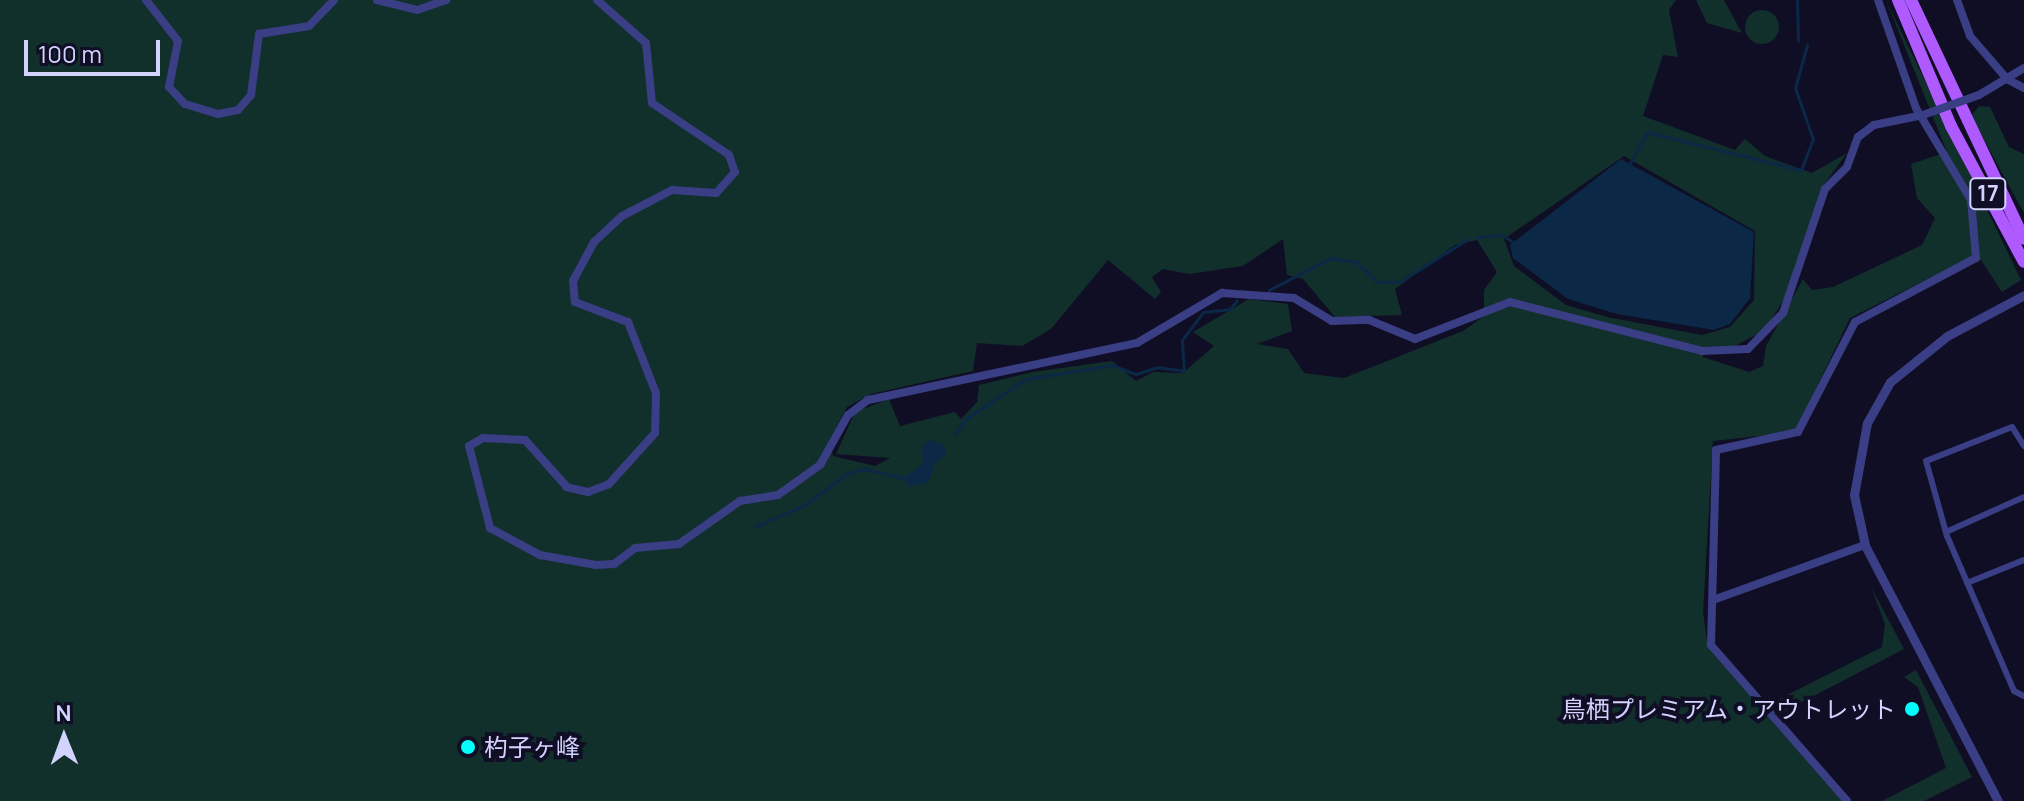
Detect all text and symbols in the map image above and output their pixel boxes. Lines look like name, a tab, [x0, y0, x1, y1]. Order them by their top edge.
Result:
scale bar	[28, 24, 164, 74]
text: 100 m	[38, 37, 102, 70]
road number: 17	[1968, 176, 2008, 212]
place label: 鳥栖プレミアム・アウトレット	[1560, 695, 1896, 723]
north arrow	[24, 697, 104, 777]
text: N	[55, 698, 72, 728]
marker: 鳥栖プレミアム・アウトレット	[1903, 700, 1921, 718]
place label: 杓子ヶ峰	[484, 733, 580, 761]
marker: 杓子ヶ峰	[459, 738, 477, 756]

